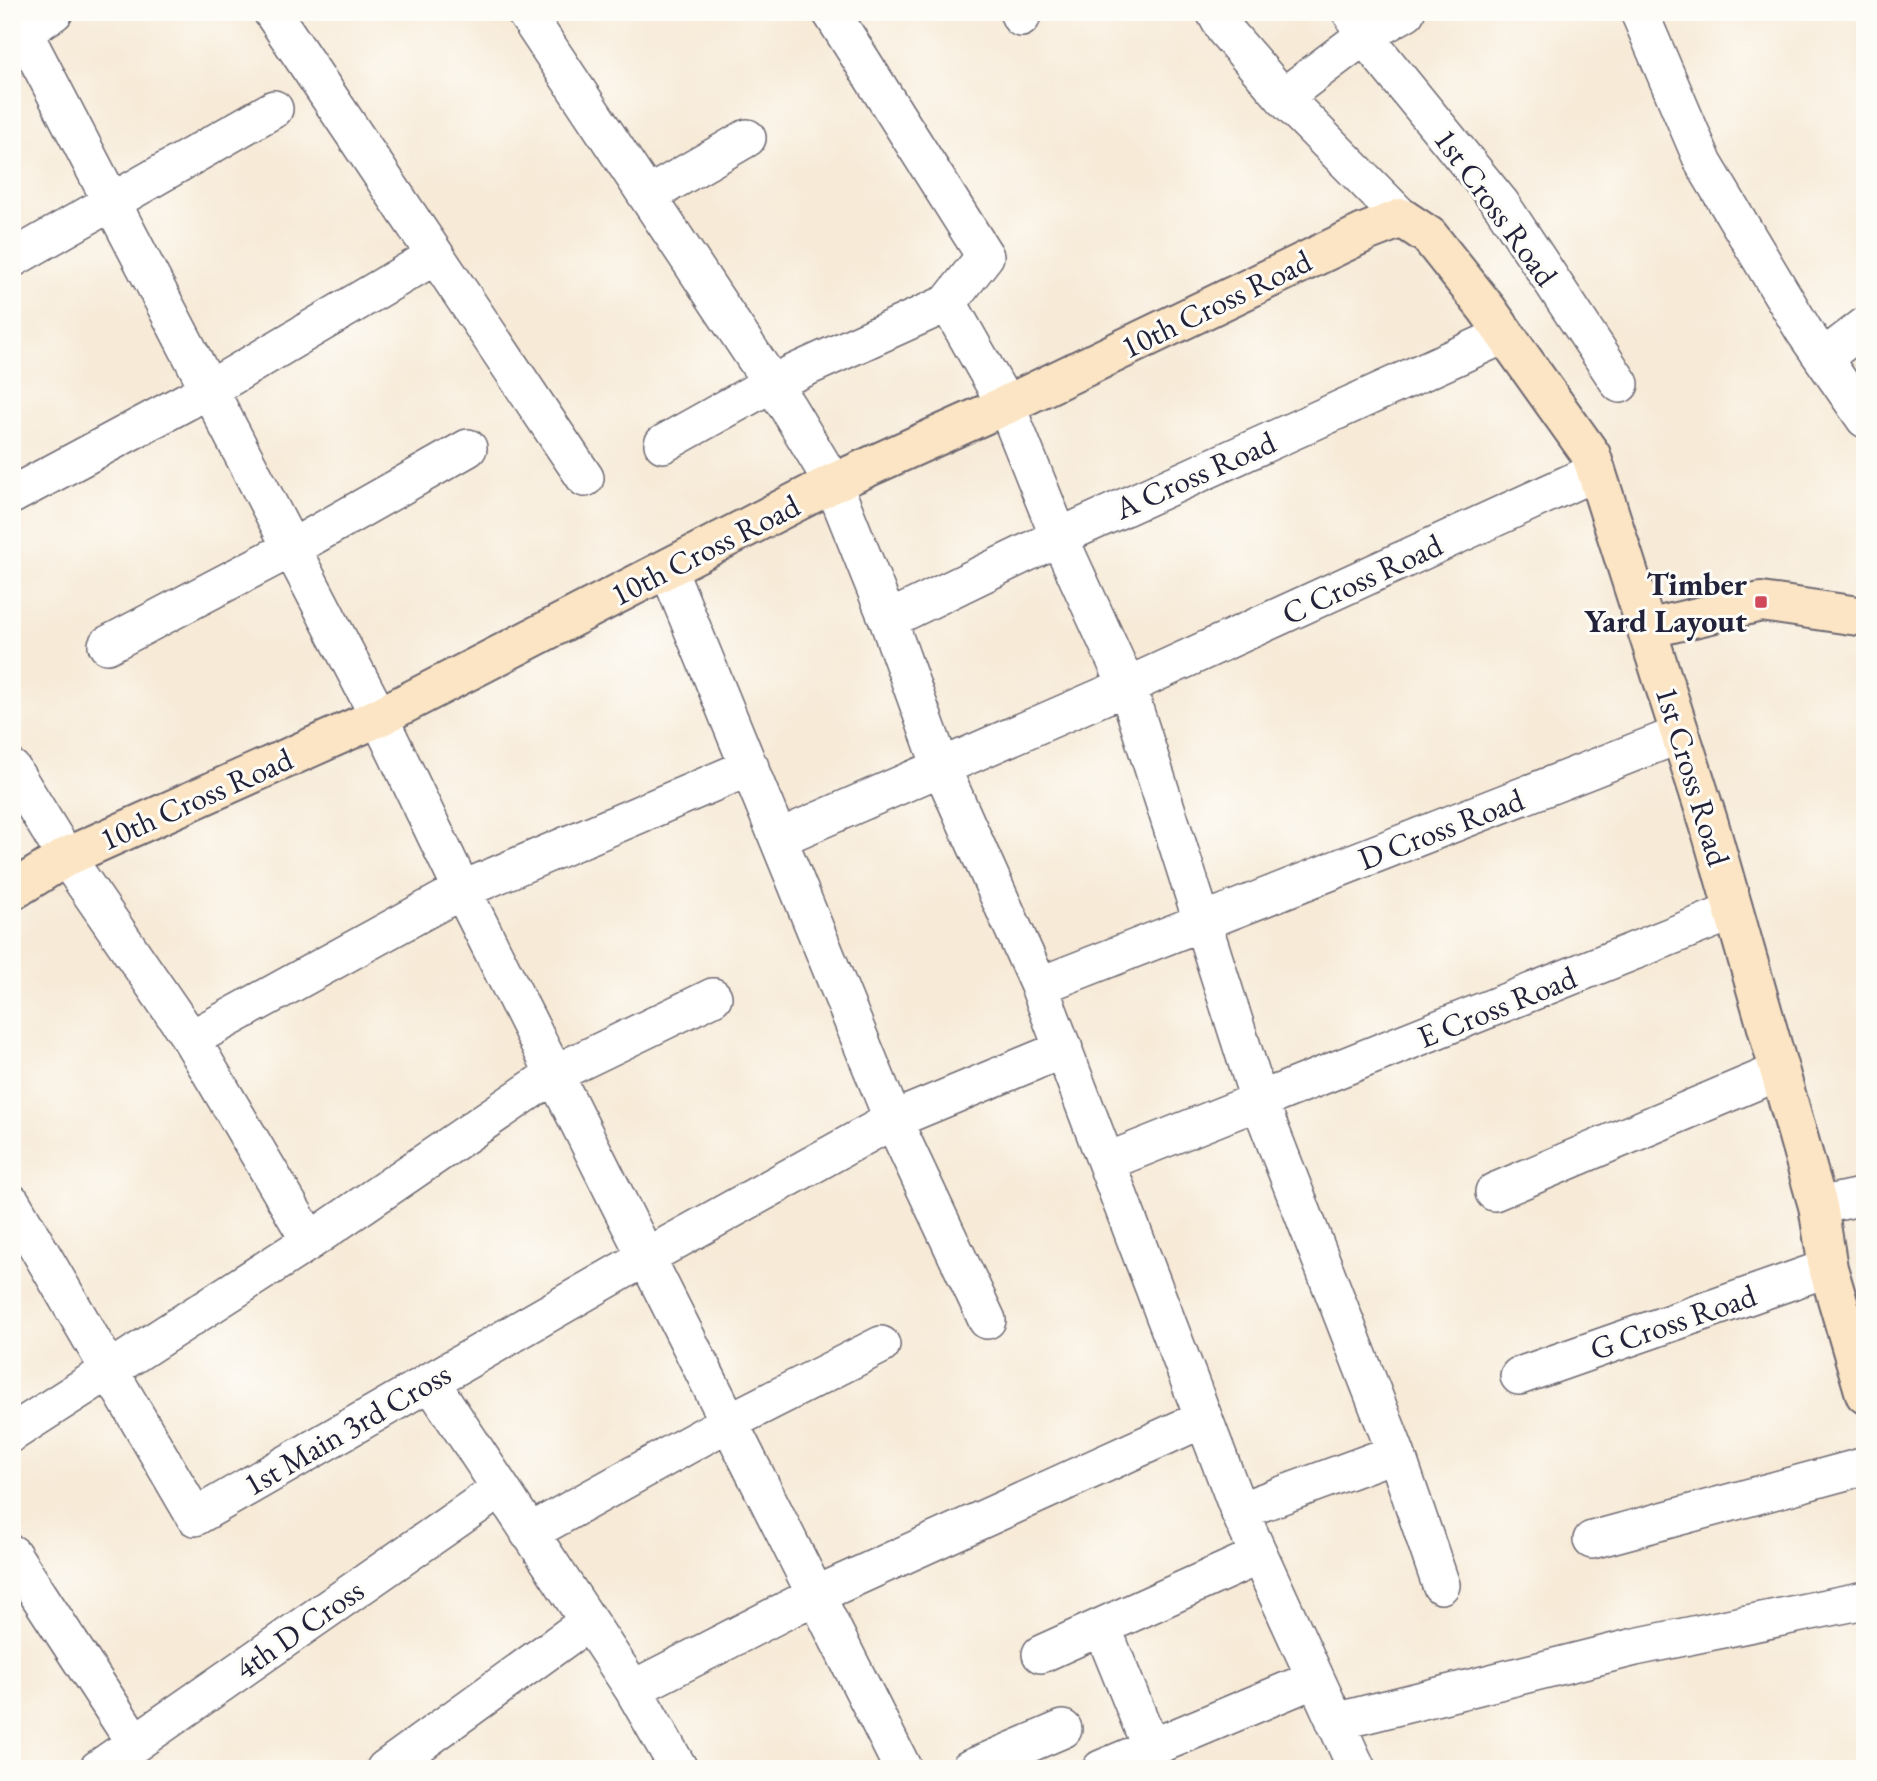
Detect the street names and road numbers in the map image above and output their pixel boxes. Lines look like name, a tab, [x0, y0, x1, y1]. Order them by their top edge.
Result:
street label: 1st Cross Road	[1425, 120, 1568, 295]
street label: 10th Cross Road	[1114, 239, 1319, 368]
street label: A Cross Road	[1107, 421, 1283, 530]
street label: 10th Cross Road	[603, 484, 807, 616]
street label: C Cross Road	[1275, 523, 1450, 634]
street label: 1st Cross Road	[1646, 681, 1740, 872]
street label: 10th Cross Road	[93, 737, 300, 860]
street label: D Cross Road	[1352, 778, 1530, 880]
street label: E Cross Road	[1411, 956, 1583, 1058]
street label: G Cross Road	[1584, 1274, 1762, 1370]
street label: 1st Main 3rd Cross	[236, 1353, 458, 1505]
street label: 4th D Cross	[226, 1569, 372, 1689]

